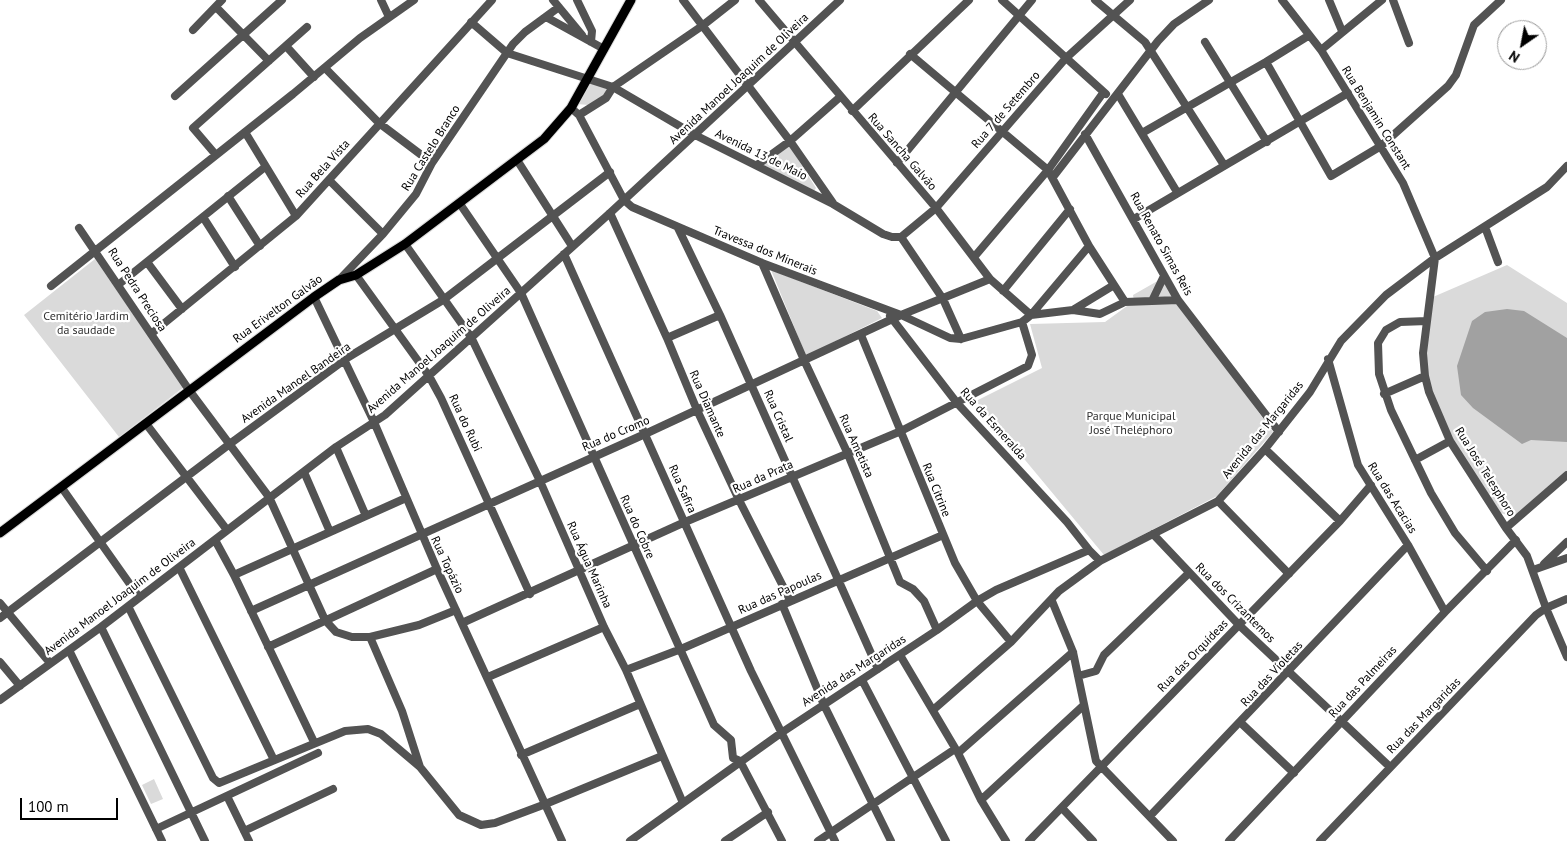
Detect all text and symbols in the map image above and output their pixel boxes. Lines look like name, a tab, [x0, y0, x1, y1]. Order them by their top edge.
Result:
street label: Avenida Manoel Joaquim de Oliveira	[666, 10, 812, 148]
north arrow	[1497, 20, 1547, 70]
text: N	[1506, 47, 1523, 67]
street label: Rua Benjamin Constant	[1338, 64, 1414, 172]
street label: Rua 7 de Setembro	[969, 69, 1043, 151]
street label: Rua Castelo Branco	[399, 102, 463, 194]
street label: Rua Sancha Galvão	[865, 110, 939, 194]
street label: Avenida 13 de Maio	[713, 126, 809, 184]
street label: Rua Bela Vista	[293, 137, 353, 201]
street label: Rua Renato Simas Reis	[1127, 190, 1195, 298]
street label: Travessa dos Minerais	[711, 223, 819, 279]
street label: Rua Pedra Preciosa	[105, 245, 169, 335]
street label: Rua Erivelton Galvão	[231, 272, 325, 346]
street label: Avenida Manoel Joaquim de Oliveira	[364, 284, 514, 416]
park label: Cemitério Jardim da saudade	[43, 310, 129, 338]
street label: Avenida Manoel Bandeira	[238, 340, 354, 426]
street label: Rua Diamante	[686, 368, 728, 440]
street label: Avenida das Margaridas	[1219, 378, 1307, 482]
street label: Rua da Esmeralda	[957, 385, 1029, 463]
street label: Rua Cristal	[760, 388, 796, 444]
street label: Rua do Rubi	[445, 392, 485, 454]
park label: Parque Municipal José Theléphoro	[1087, 410, 1175, 438]
street label: Rua Ametista	[836, 412, 876, 480]
street label: Rua do Cromo	[580, 413, 652, 455]
street label: Rua José Telesphoro	[1452, 425, 1518, 519]
street label: Rua da Prata	[731, 457, 795, 497]
street label: Rua das Acacias	[1364, 460, 1420, 536]
street label: Rua Citrine	[919, 461, 953, 519]
street label: Rua Safira	[665, 463, 699, 515]
street label: Rua do Cobre	[617, 493, 657, 561]
street label: Rua Água Marinha	[563, 519, 615, 611]
street label: Rua Topázio	[427, 534, 467, 596]
street label: Avenida Manoel Joaquim de Oliveira	[42, 535, 198, 659]
street label: Rua dos Crizantemos	[1192, 560, 1278, 646]
street label: Rua das Papoulas	[736, 568, 824, 618]
street label: Rua das Orquídeas	[1155, 617, 1231, 695]
street label: Avenida das Margaridas	[799, 632, 909, 710]
street label: Rua das Violetas	[1238, 638, 1306, 710]
street label: Rua das Palmeiras	[1326, 643, 1400, 721]
street label: Rua das Margaridas	[1384, 675, 1464, 757]
scale bar	[22, 788, 120, 820]
text: 100 m	[28, 797, 69, 816]

